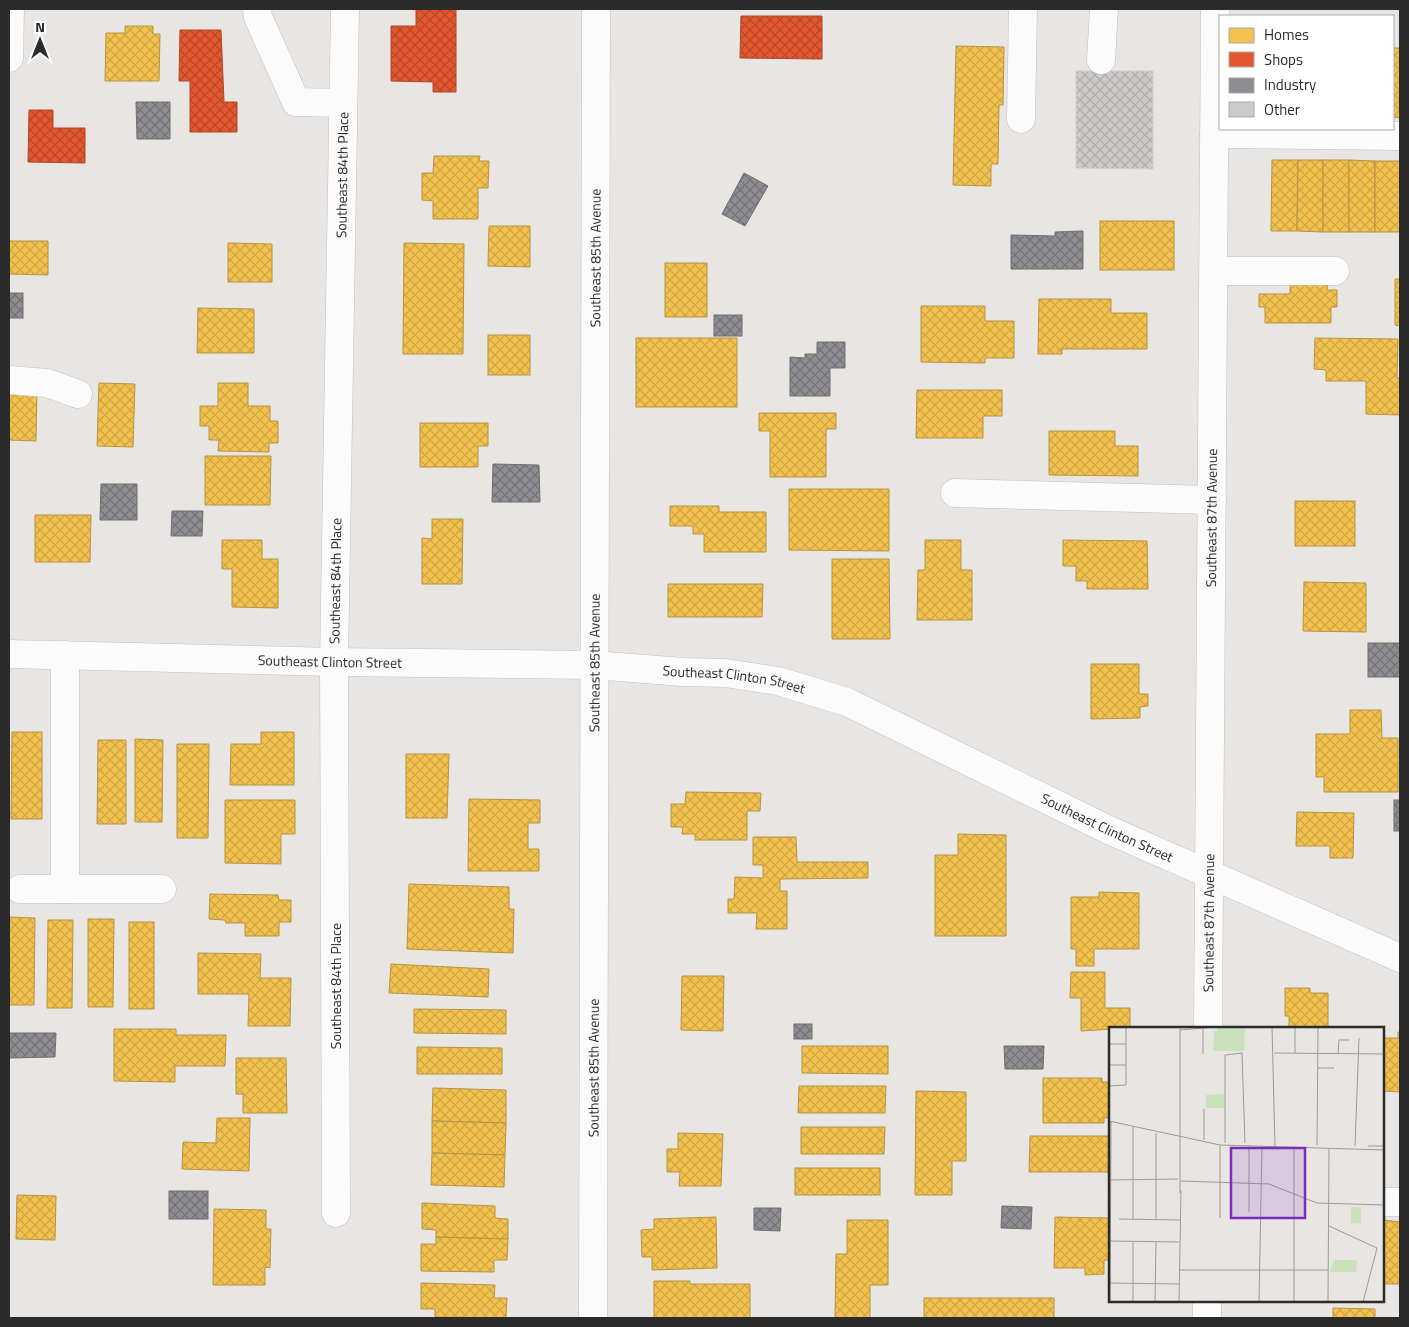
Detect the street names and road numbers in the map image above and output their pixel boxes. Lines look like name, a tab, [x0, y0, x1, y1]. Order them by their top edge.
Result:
street label: Southeast 84th Place	[330, 112, 353, 238]
street label: Southeast 85th Avenue	[584, 189, 606, 327]
street label: Southeast 87th Avenue	[1200, 449, 1222, 587]
street label: Southeast 84th Place	[323, 518, 346, 644]
street label: Southeast 85th Avenue	[583, 594, 605, 732]
street label: Southeast Clinton Street	[258, 649, 402, 673]
street label: Southeast Clinton Street	[662, 659, 808, 699]
street label: Southeast Clinton Street	[1037, 787, 1177, 867]
street label: Southeast 87th Avenue	[1197, 854, 1219, 992]
street label: Southeast 84th Place	[325, 923, 346, 1049]
street label: Southeast 85th Avenue	[582, 999, 604, 1137]

